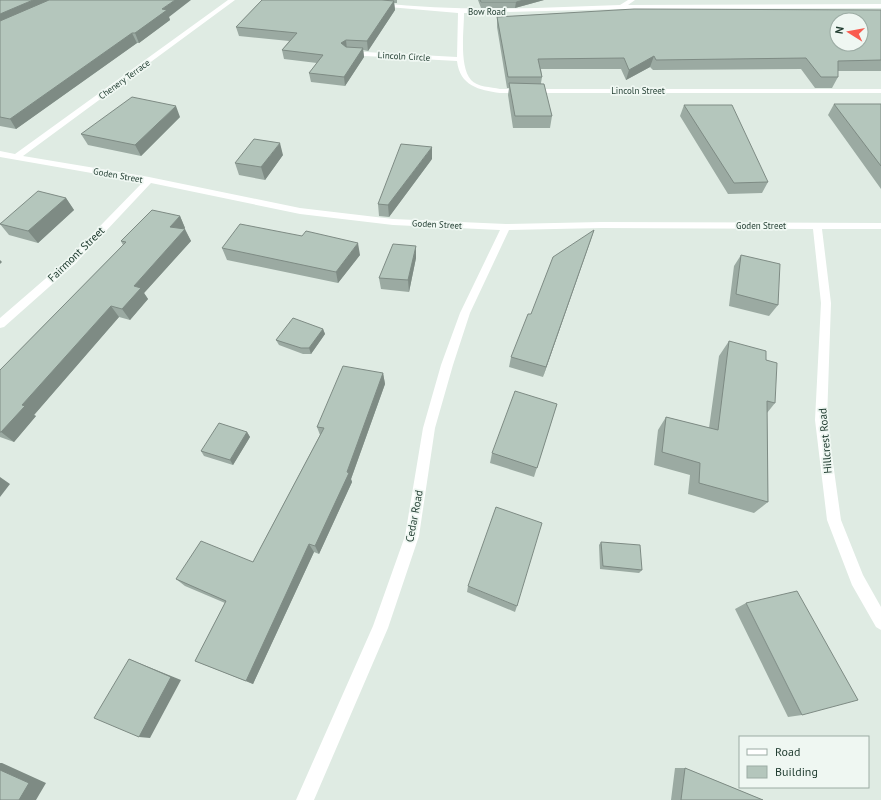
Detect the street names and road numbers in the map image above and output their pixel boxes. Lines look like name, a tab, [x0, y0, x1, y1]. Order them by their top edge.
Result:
street label: Bow Road	[468, 6, 506, 17]
street label: Lincoln Circle	[377, 49, 431, 63]
street label: Chenery Terrace	[96, 56, 152, 101]
street label: Lincoln Street	[611, 85, 665, 96]
street label: Goden Street	[92, 165, 144, 185]
street label: Goden Street	[412, 217, 462, 231]
street label: Goden Street	[736, 220, 786, 231]
street label: Fairmont Street	[45, 223, 107, 285]
street label: Hillcrest Road	[815, 408, 835, 474]
street label: Cedar Road	[402, 489, 426, 543]

